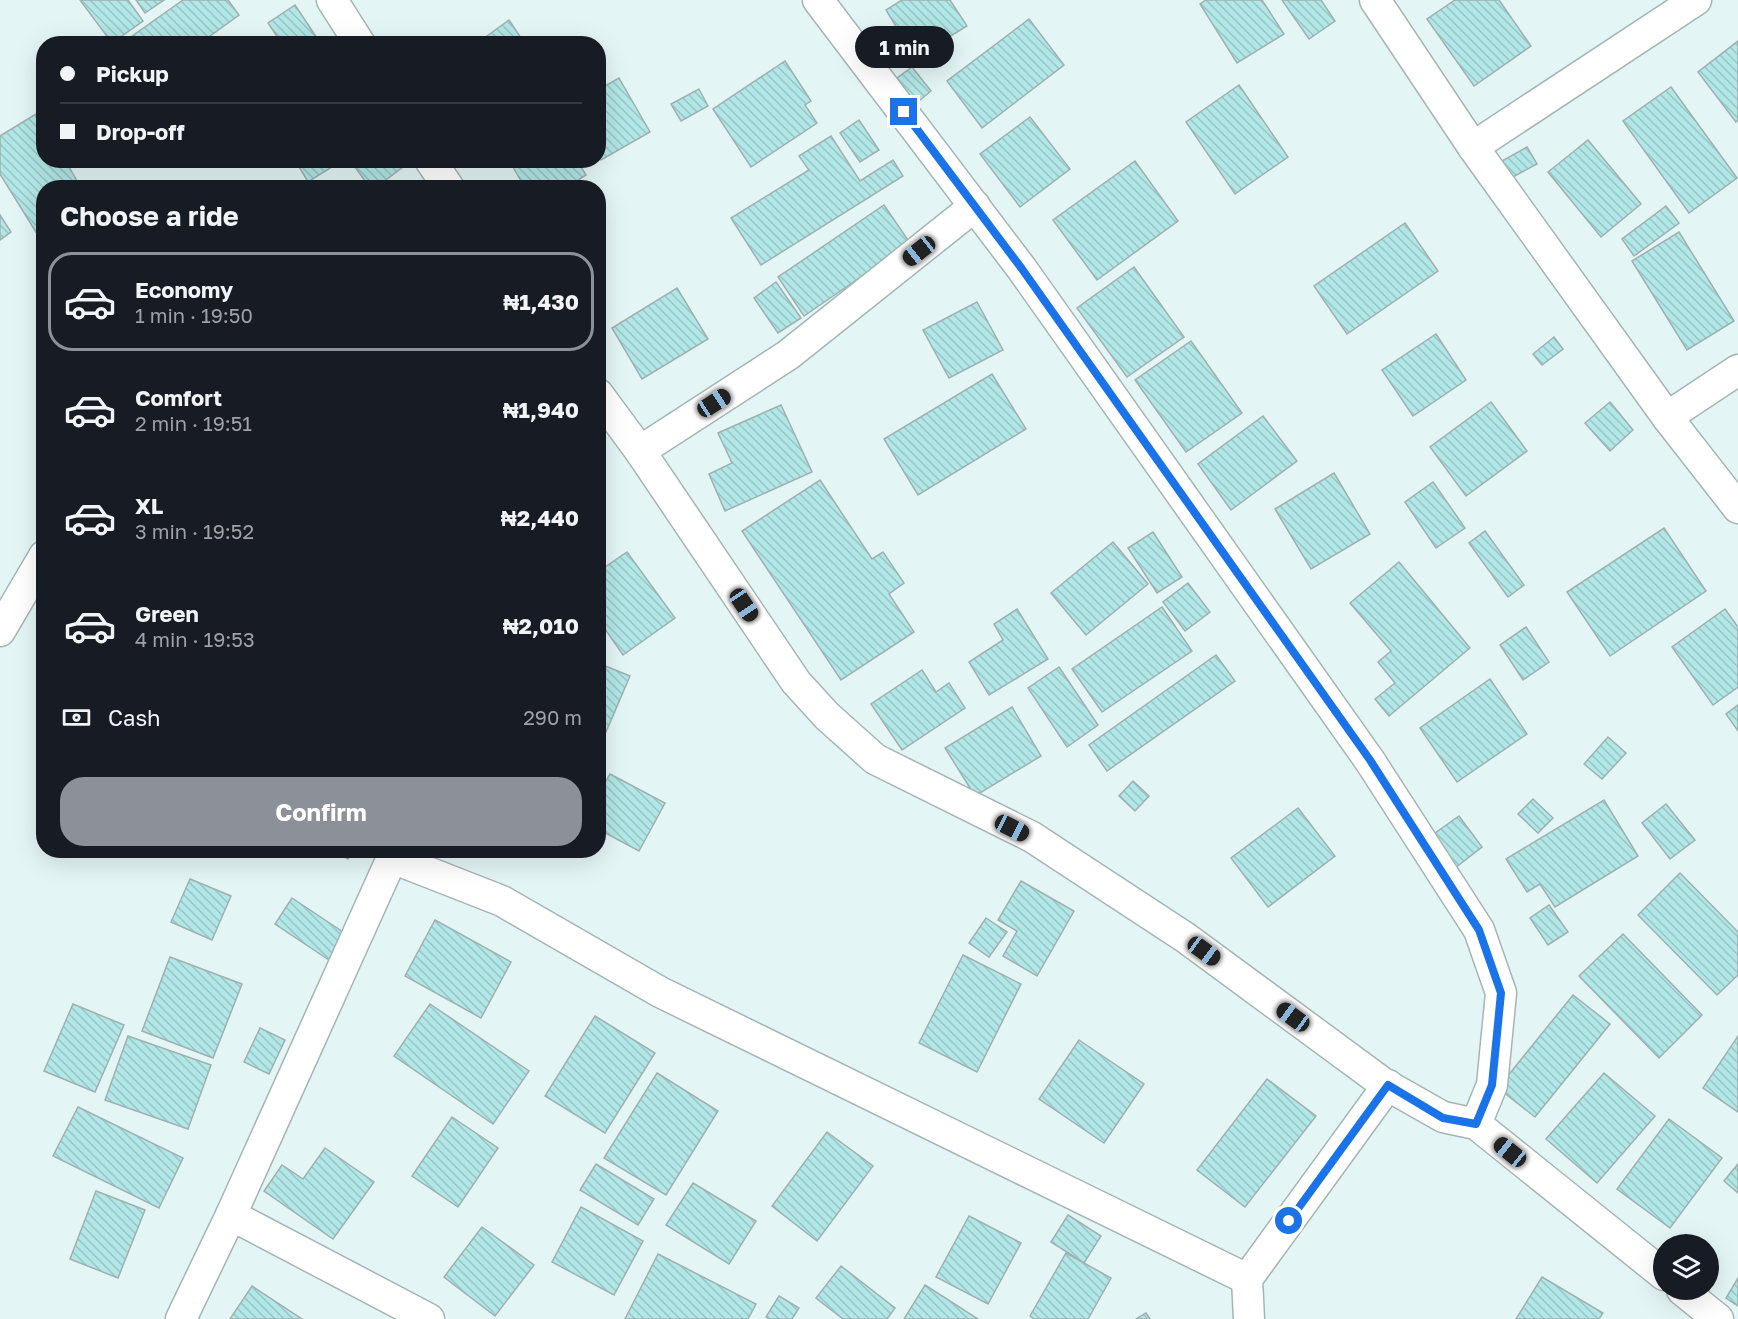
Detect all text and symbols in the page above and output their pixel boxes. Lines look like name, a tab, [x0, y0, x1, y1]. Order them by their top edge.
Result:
callout: 1 min	[854, 25, 954, 67]
text: 1 min	[879, 35, 930, 59]
text: Pickup	[96, 60, 169, 87]
route end	[890, 98, 917, 125]
text: Drop-off	[96, 118, 185, 145]
text: Choose a ride	[60, 200, 239, 232]
car	[899, 233, 939, 269]
icon: car	[63, 275, 117, 329]
text: Economy	[135, 276, 233, 303]
text: ₦1,430	[503, 288, 579, 315]
text: 1 min · 19:50	[135, 303, 253, 327]
icon: car	[63, 383, 117, 437]
text: Comfort	[135, 384, 222, 411]
car	[694, 386, 734, 420]
text: ₦1,940	[503, 396, 579, 423]
text: 2 min · 19:51	[135, 411, 252, 435]
icon: car	[63, 491, 117, 545]
text: XL	[135, 492, 163, 519]
text: ₦2,440	[501, 504, 579, 531]
text: 3 min · 19:52	[135, 519, 254, 543]
car	[726, 585, 762, 625]
icon: car	[63, 599, 117, 653]
text: Green	[135, 600, 199, 627]
text: ₦2,010	[503, 612, 579, 639]
text: 4 min · 19:53	[135, 627, 255, 651]
icon: cash	[60, 701, 93, 734]
text: Cash	[108, 704, 161, 731]
text: 290 m	[523, 705, 582, 729]
button: Confirm	[60, 777, 582, 846]
car	[992, 812, 1032, 844]
car	[1184, 933, 1224, 969]
car	[1273, 999, 1313, 1035]
car	[1490, 1134, 1530, 1170]
route start	[1275, 1207, 1302, 1234]
map controls	[1653, 1234, 1719, 1300]
button: layers	[1653, 1234, 1719, 1300]

